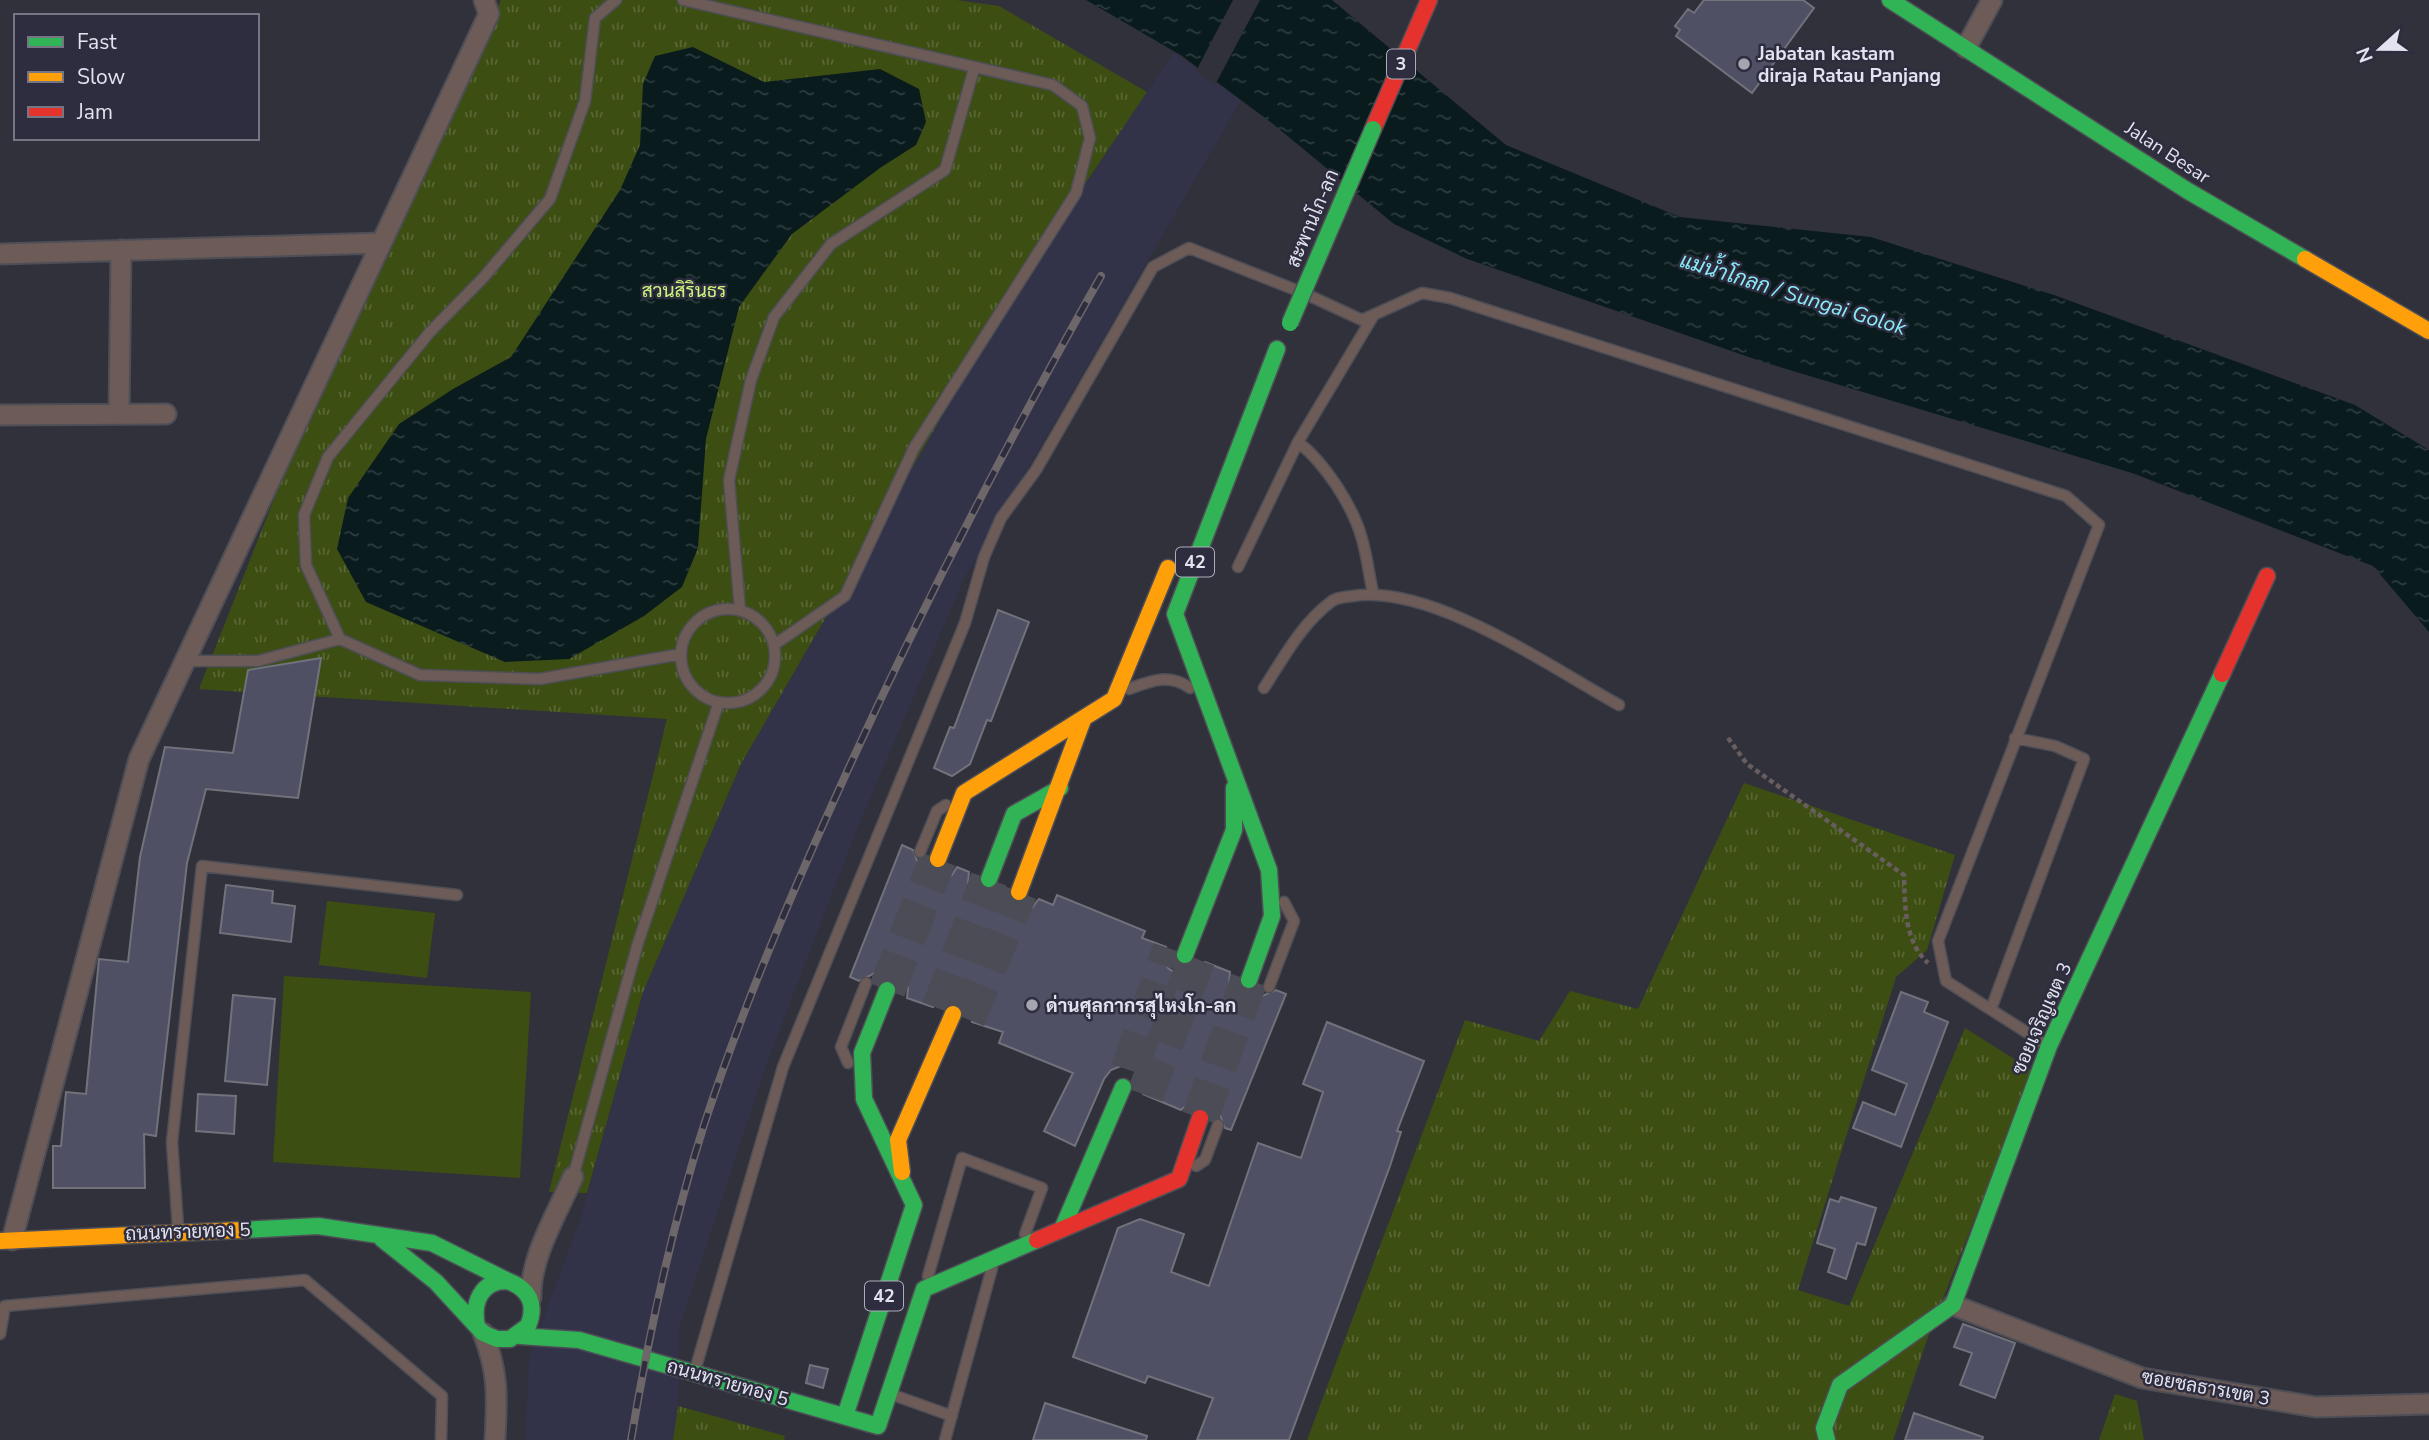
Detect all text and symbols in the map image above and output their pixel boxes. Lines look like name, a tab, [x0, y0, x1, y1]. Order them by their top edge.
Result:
legend	[14, 14, 259, 140]
north arrow	[2345, 14, 2415, 84]
text: Fast	[77, 28, 117, 56]
place label: Jabatan kastam diraja Ratau Panjang	[1757, 41, 1941, 89]
text: N	[2350, 43, 2380, 66]
road number: 3	[1387, 50, 1415, 78]
marker: Jabatan kastam diraja Ratau Panjang	[1736, 56, 1752, 72]
text: Slow	[77, 63, 126, 91]
text: Jam	[76, 98, 113, 126]
street label: Jalan Besar	[2119, 115, 2215, 190]
street label: สะพานโก-ลก	[1281, 165, 1345, 271]
water label: แม่น้ำโกลก / Sungai Golok	[1676, 242, 1911, 342]
park label: สวนสิรินธร	[642, 278, 726, 304]
road number: 42	[1176, 548, 1214, 576]
street label: ซอยเจริญเขต 3	[2006, 958, 2078, 1079]
place label: ด่านศุลกากรสุไหงโก-ลก	[1046, 993, 1236, 1020]
marker: ด่านศุลกากรสุไหงโก-ลก	[1024, 997, 1040, 1013]
street label: ถนนทรายทอง 5	[125, 1217, 251, 1247]
road number: 42	[865, 1282, 903, 1310]
street label: ถนนทรายทอง 5	[664, 1353, 792, 1413]
street label: ซอยชลธารเขต 3	[2140, 1364, 2272, 1412]

